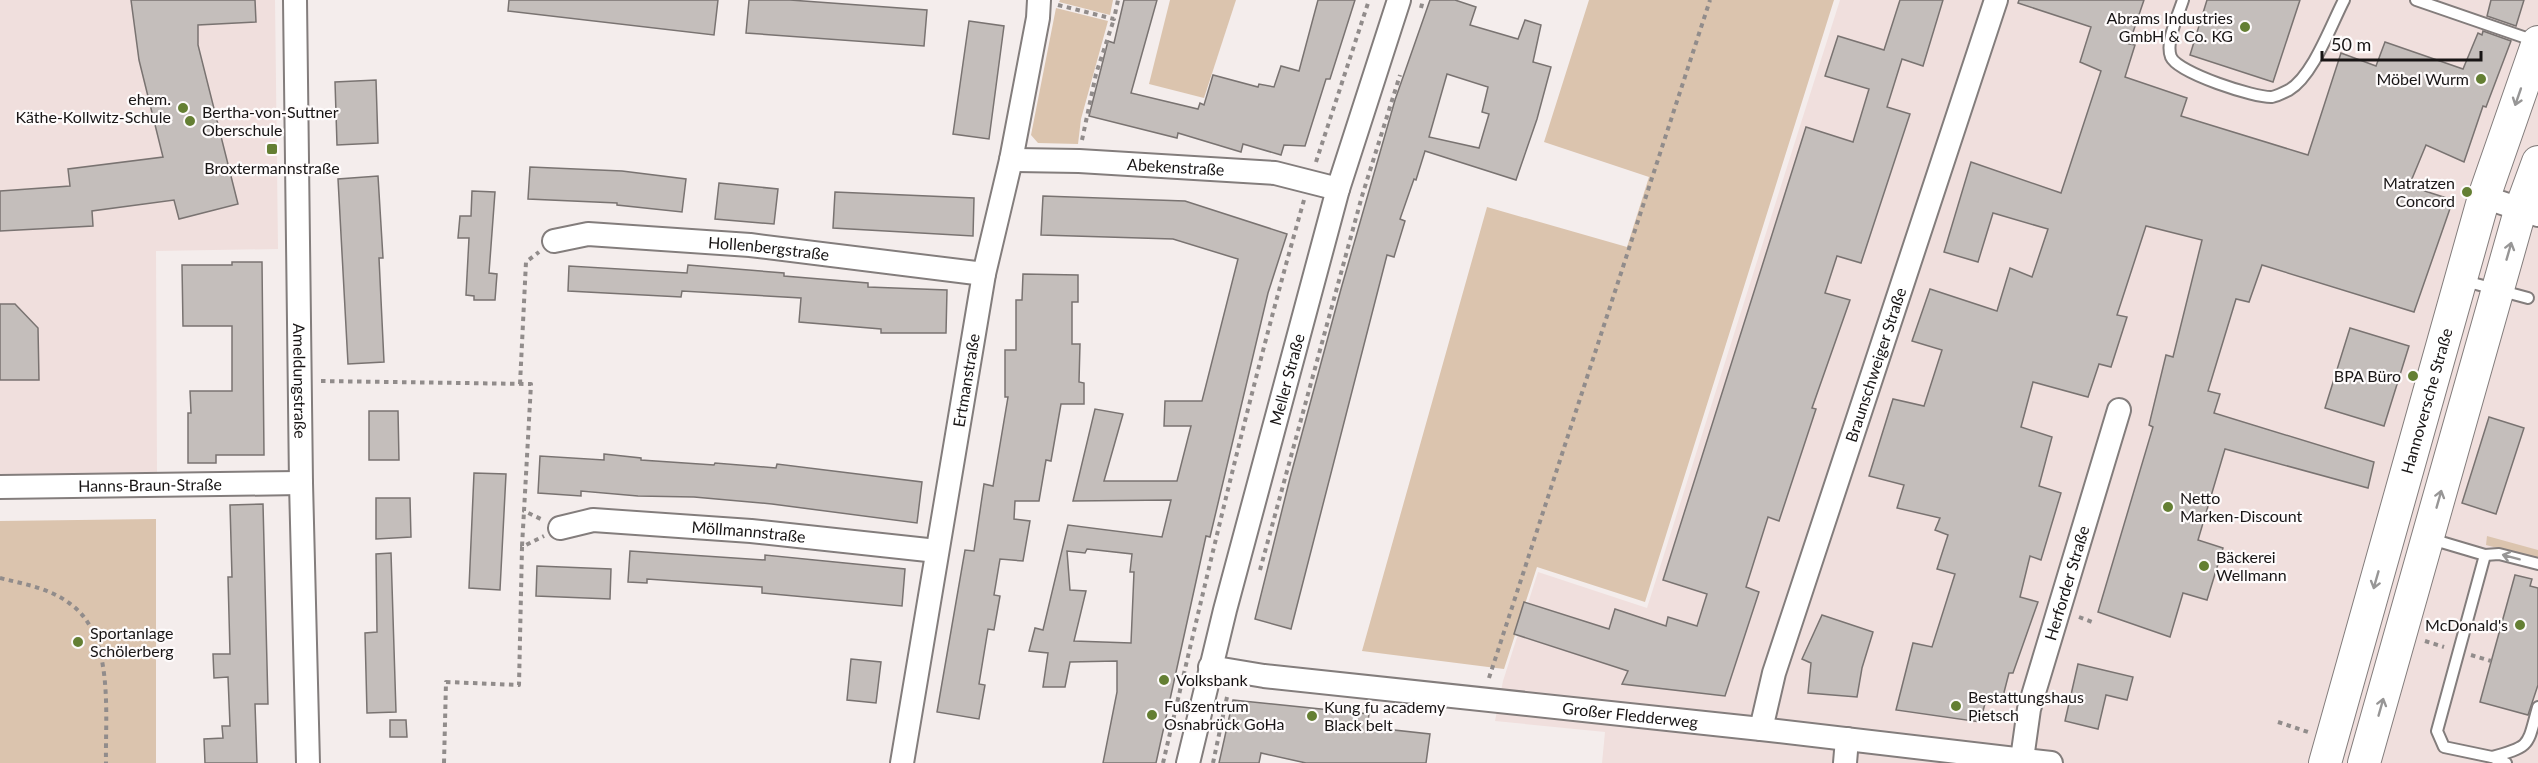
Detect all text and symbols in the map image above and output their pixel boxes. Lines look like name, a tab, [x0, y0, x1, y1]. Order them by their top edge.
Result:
place label: Abrams Industries GmbH & Co. KG	[2107, 8, 2233, 45]
marker: Abrams Industries GmbH & Co. KG	[2238, 20, 2252, 34]
scale bar	[2322, 24, 2481, 62]
text: 50 m	[2331, 33, 2371, 55]
place label: Möbel Wurm	[2376, 69, 2469, 88]
marker: Möbel Wurm	[2474, 72, 2488, 86]
one-way arrow	[2512, 87, 2523, 106]
place label: ehem. Käthe-Kollwitz-Schule	[15, 89, 171, 126]
marker: ehem. Käthe-Kollwitz-Schule	[176, 101, 190, 115]
place label: Bertha-von-Suttner Oberschule	[202, 102, 339, 139]
marker: Bertha-von-Suttner Oberschule	[183, 114, 197, 128]
marker: Broxtermannstraße	[265, 142, 279, 156]
street label: Abekenstraße	[1127, 154, 1225, 179]
place label: Broxtermannstraße	[204, 158, 340, 177]
place label: Matratzen Concord	[2383, 173, 2455, 210]
marker: Matratzen Concord	[2460, 185, 2474, 199]
street label: Hollenbergstraße	[708, 232, 830, 264]
one-way arrow	[2504, 241, 2515, 260]
street label: Braunschweiger Straße	[1841, 285, 1910, 444]
street label: Ameldungstraße	[290, 323, 310, 439]
street label: Hannoversche Straße	[2397, 326, 2456, 476]
street label: Ertmanstraße	[948, 332, 983, 429]
street label: Meller Straße	[1265, 332, 1308, 427]
place label: BPA Büro	[2334, 366, 2401, 385]
marker: BPA Büro	[2406, 369, 2420, 383]
street label: Hanns-Braun-Straße	[78, 474, 222, 495]
place label: Netto Marken-Discount	[2180, 488, 2302, 525]
one-way arrow	[2434, 490, 2445, 509]
marker: Netto Marken-Discount	[2161, 500, 2175, 514]
street label: Möllmannstraße	[691, 517, 807, 546]
street label: Herforder Straße	[2040, 523, 2093, 642]
place label: Bäckerei Wellmann	[2216, 547, 2287, 584]
one-way arrow	[2502, 551, 2521, 562]
marker: Bäckerei Wellmann	[2197, 559, 2211, 573]
one-way arrow	[2370, 570, 2382, 589]
place label: McDonald's	[2425, 615, 2508, 634]
marker: McDonald's	[2513, 618, 2527, 632]
place label: Sportanlage Schölerberg	[90, 623, 174, 660]
marker: Sportanlage Schölerberg	[71, 635, 85, 649]
place label: Volksbank	[1176, 670, 1248, 689]
marker: Volksbank	[1157, 673, 1171, 687]
place label: Bestattungshaus Pietsch	[1968, 687, 2084, 724]
place label: Fußzentrum Osnabrück GoHa	[1164, 696, 1284, 733]
place label: Kung fu academy Black belt	[1324, 697, 1446, 734]
street label: Großer Fledderweg	[1562, 698, 1699, 731]
one-way arrow	[2375, 698, 2387, 717]
marker: Bestattungshaus Pietsch	[1949, 699, 1963, 713]
marker: Fußzentrum Osnabrück GoHa	[1145, 708, 1159, 722]
marker: Kung fu academy Black belt	[1305, 709, 1319, 723]

